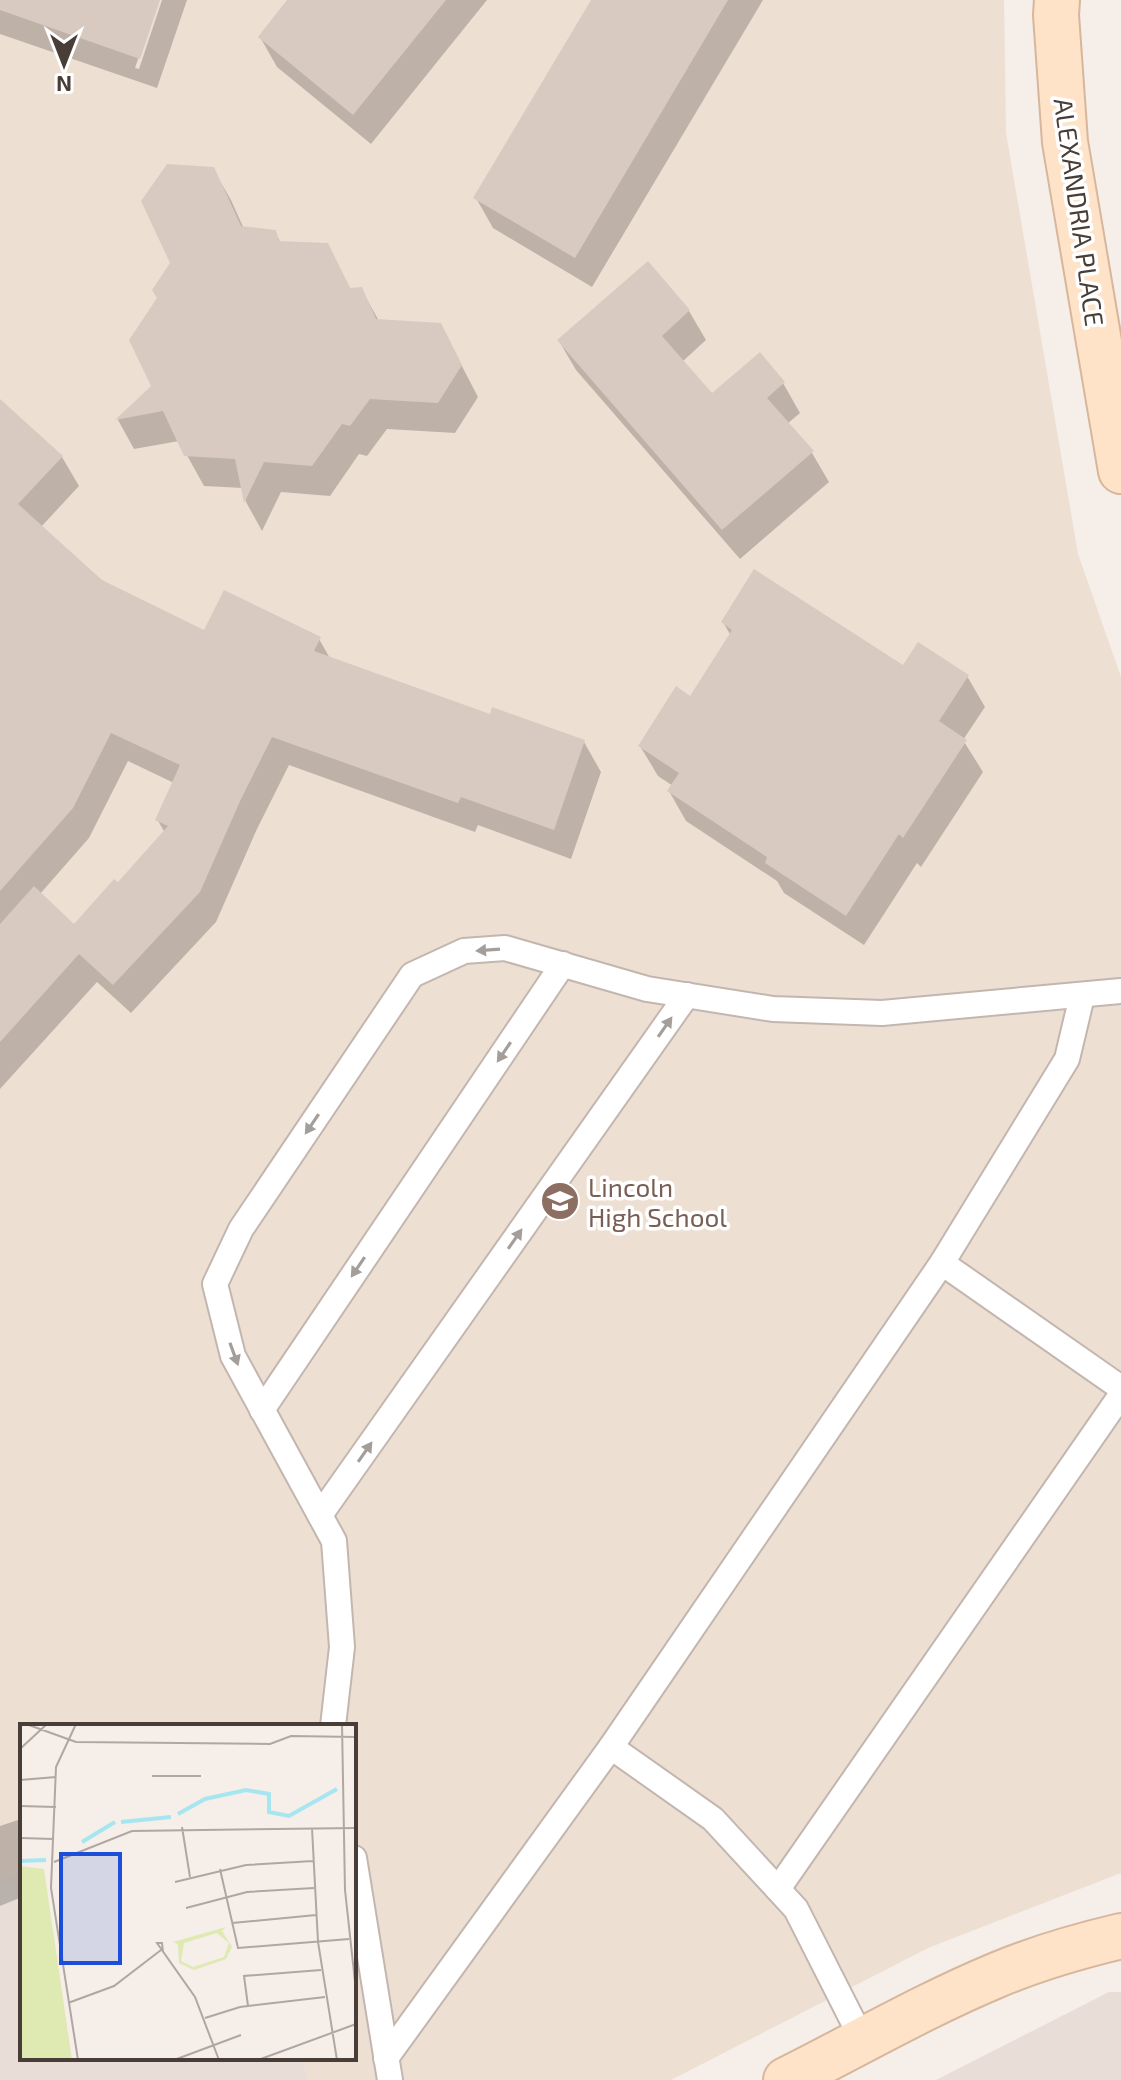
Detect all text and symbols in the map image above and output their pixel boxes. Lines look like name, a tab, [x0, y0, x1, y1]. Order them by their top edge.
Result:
north arrow	[24, 24, 104, 104]
text: N	[56, 72, 72, 98]
street label: ALEXANDRIA PLACE	[1049, 96, 1111, 328]
one-way arrow	[475, 944, 500, 957]
one-way arrow	[657, 1016, 672, 1037]
one-way arrow	[497, 1041, 512, 1062]
one-way arrow	[305, 1113, 320, 1134]
place label: Lincoln High School	[588, 1171, 727, 1232]
school or university icon: Lincoln High School	[539, 1180, 581, 1222]
one-way arrow	[507, 1229, 522, 1250]
one-way arrow	[351, 1257, 366, 1278]
one-way arrow	[228, 1342, 241, 1366]
one-way arrow	[356, 1441, 372, 1462]
inset map	[20, 1724, 356, 2060]

